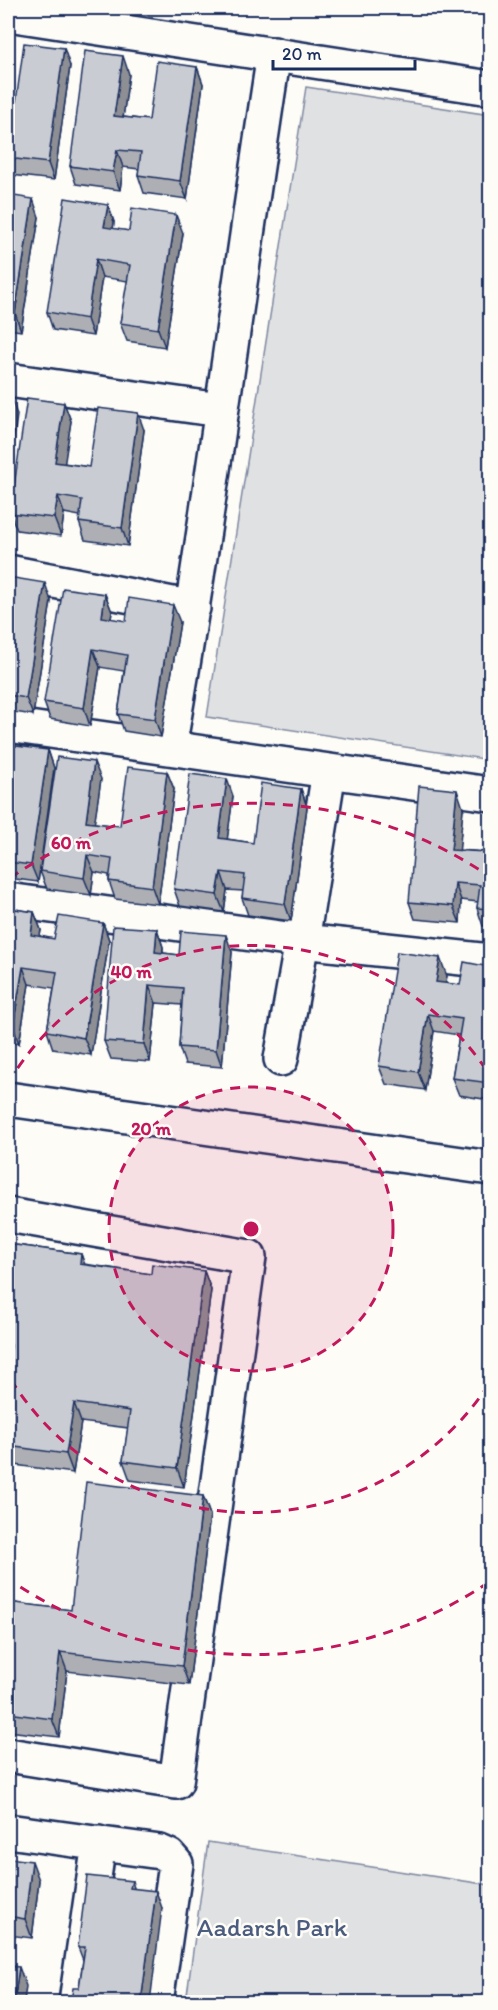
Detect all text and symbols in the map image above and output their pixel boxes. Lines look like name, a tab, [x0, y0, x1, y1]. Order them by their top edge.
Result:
scale bar	[273, 33, 416, 71]
text: 20 m	[282, 43, 322, 65]
text: 60 m	[51, 832, 92, 854]
text: 40 m	[110, 961, 152, 983]
text: 20 m	[131, 1118, 172, 1140]
centre of rings	[241, 1219, 261, 1239]
park label: Aadarsh Park	[197, 1911, 348, 1943]

